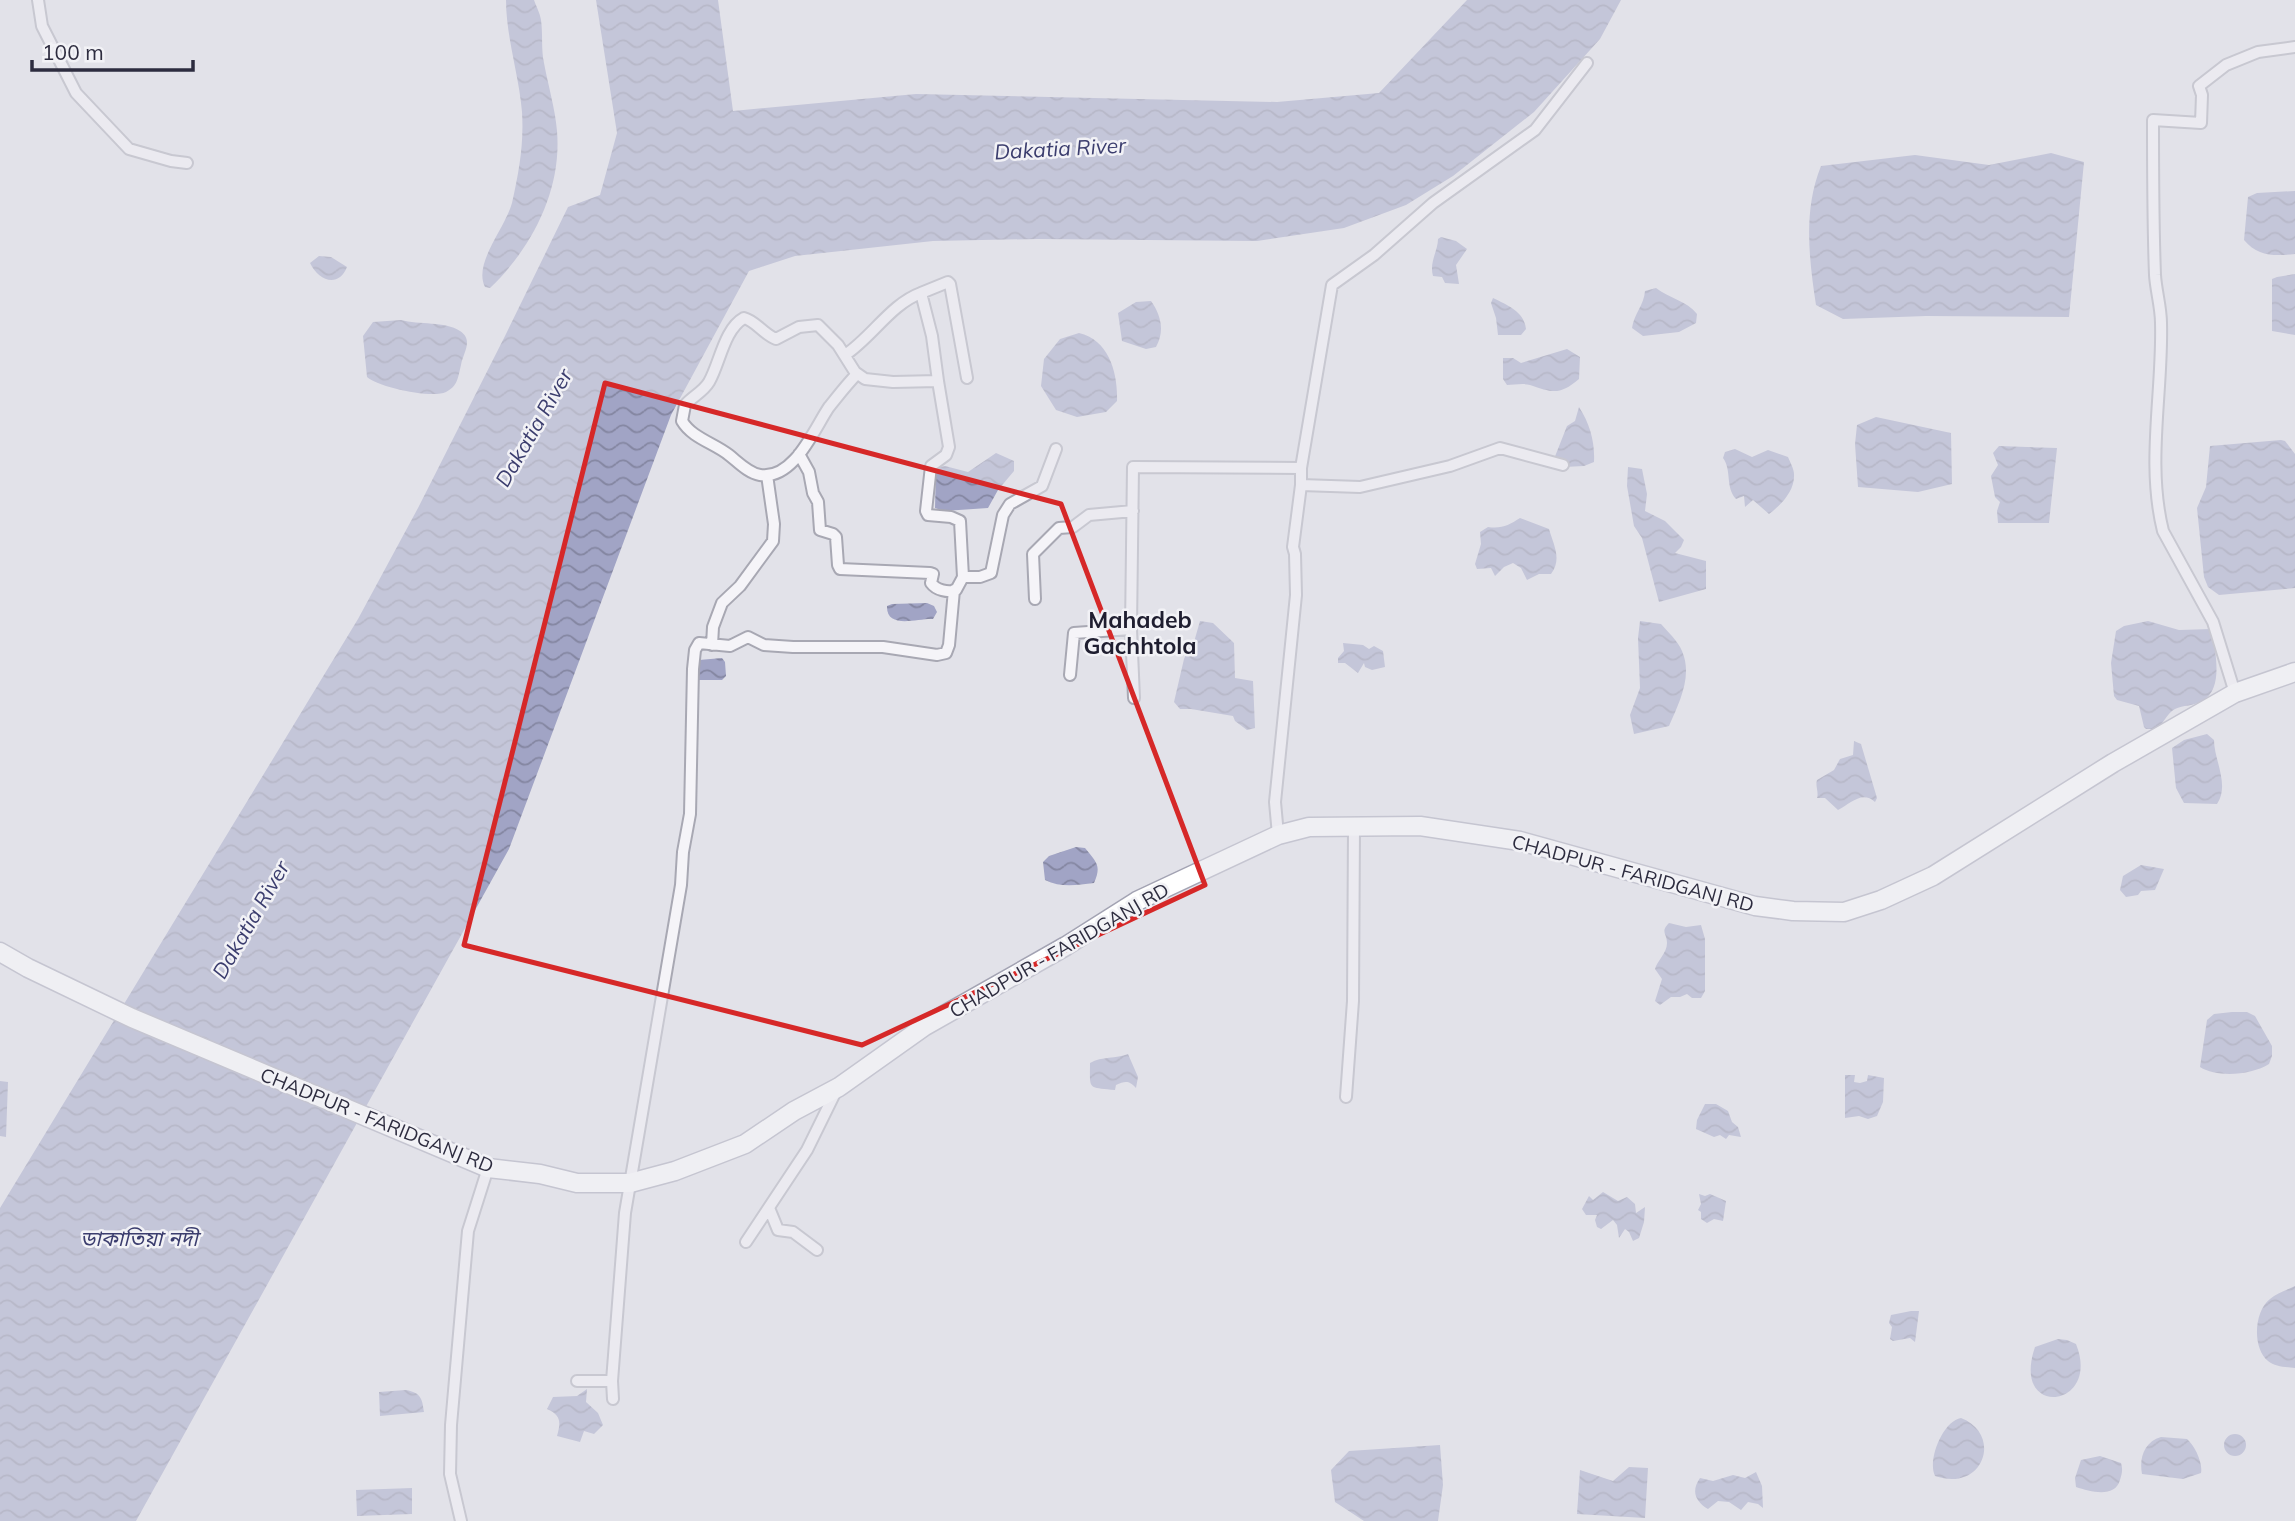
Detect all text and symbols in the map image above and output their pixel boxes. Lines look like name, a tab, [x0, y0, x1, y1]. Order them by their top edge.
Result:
scale bar	[32, 28, 192, 72]
text: 100 m	[42, 39, 104, 65]
water label: Dakatia River	[994, 132, 1128, 164]
water label: Dakatia River	[489, 363, 578, 491]
district label: Mahadeb Gachhtola	[1083, 605, 1197, 660]
street label: CHADPUR - FARIDGANJ RD	[1509, 829, 1757, 917]
water label: Dakatia River	[206, 855, 295, 983]
street label: CHADPUR - FARIDGANJ RD	[945, 877, 1173, 1023]
street label: CHADPUR - FARIDGANJ RD	[257, 1062, 497, 1178]
water label: ডাকাতিয়া নদী	[80, 1225, 202, 1251]

